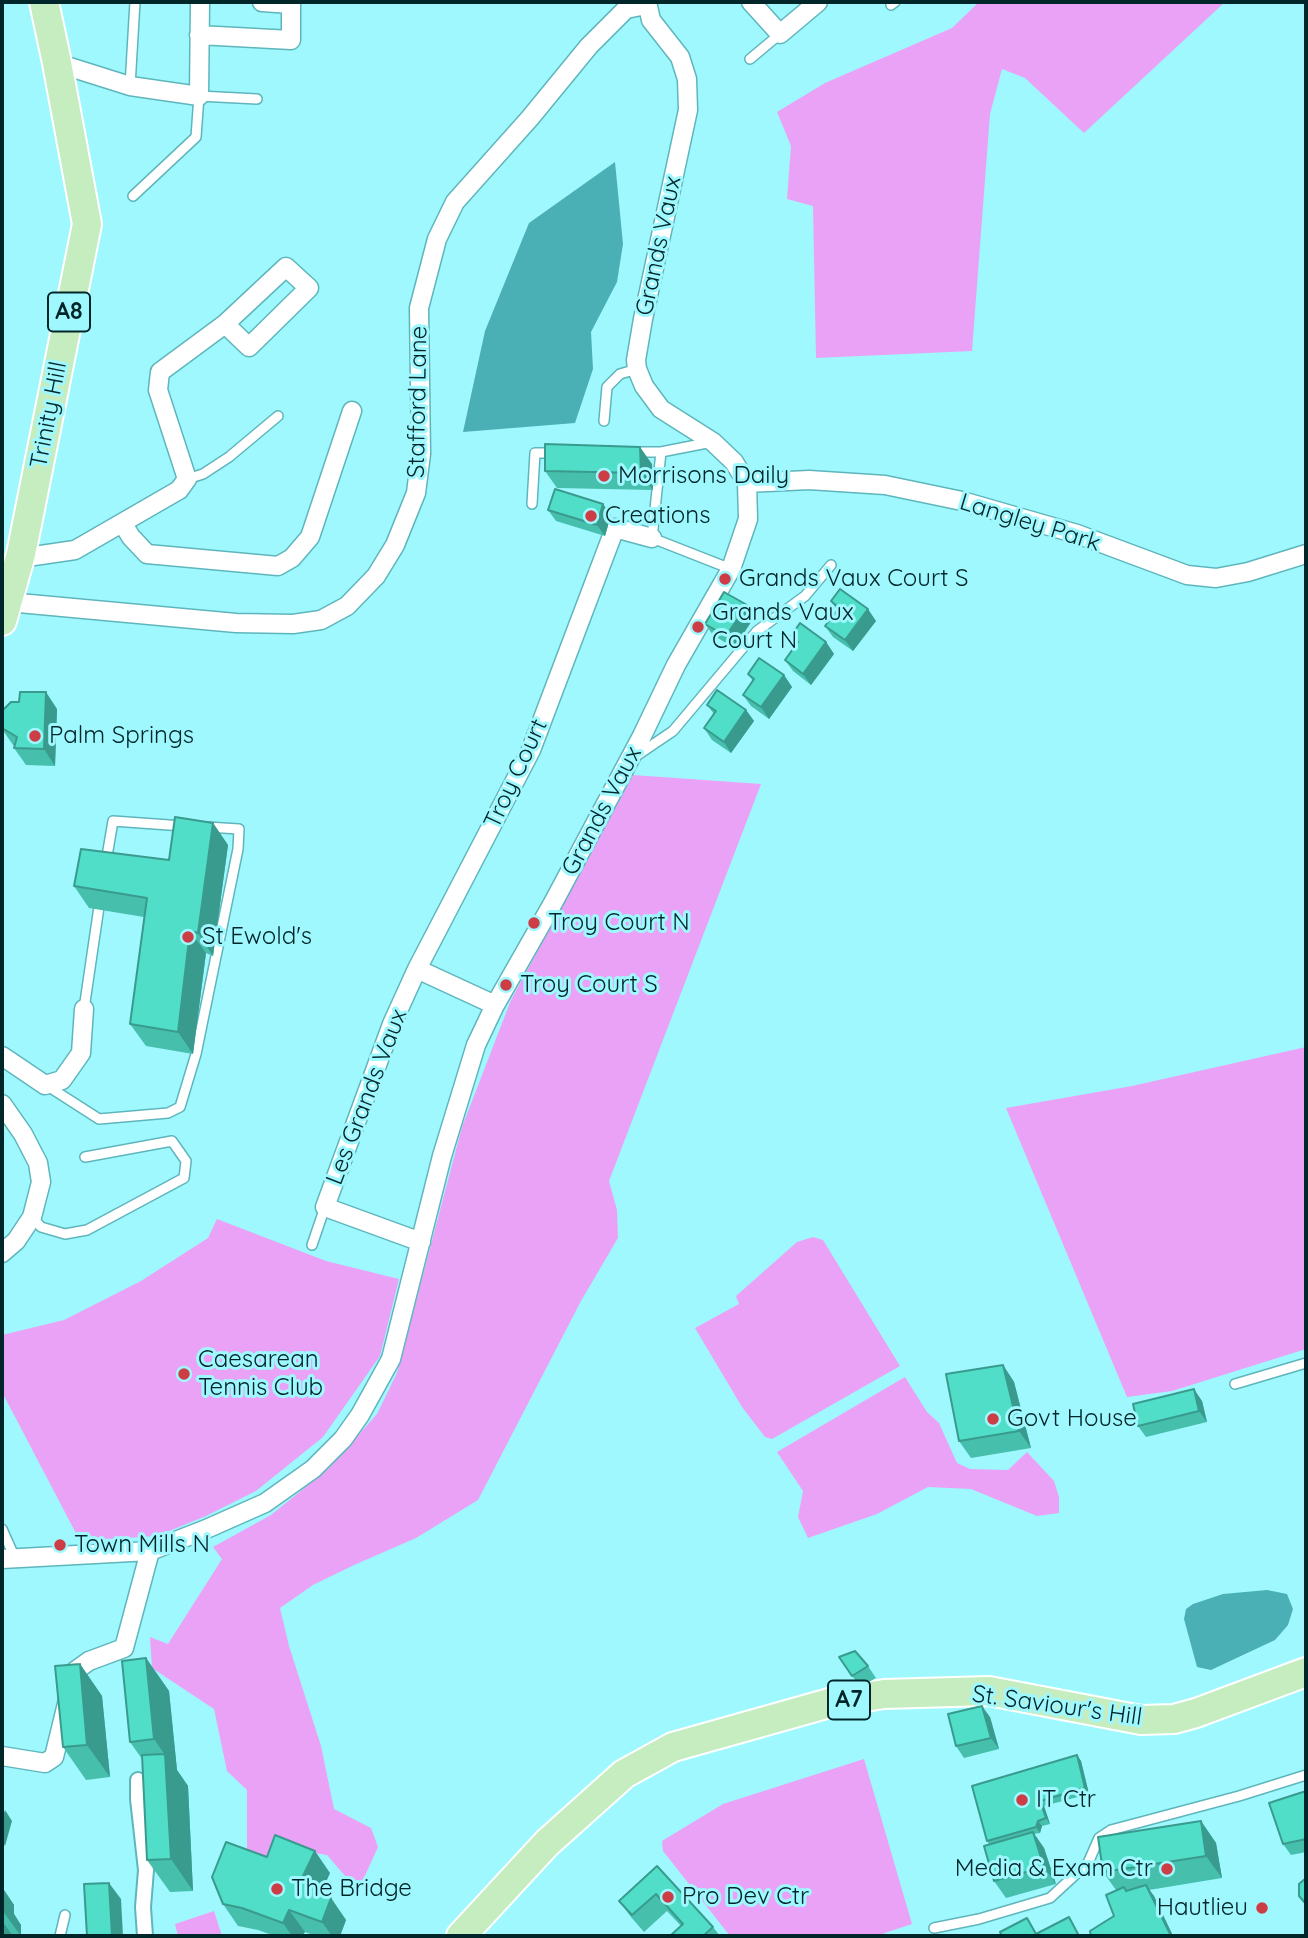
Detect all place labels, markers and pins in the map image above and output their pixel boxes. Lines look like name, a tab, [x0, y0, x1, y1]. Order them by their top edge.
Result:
place label: Morrisons Daily	[618, 462, 789, 490]
marker: Morrisons Daily	[596, 468, 612, 484]
place label: Creations	[605, 502, 710, 530]
marker: Creations	[583, 508, 599, 524]
place label: Grands Vaux Court S	[739, 565, 968, 593]
marker: Grands Vaux Court S	[717, 571, 733, 587]
place label: Grands Vaux Court N	[712, 599, 854, 655]
marker: Grands Vaux Court N	[690, 619, 706, 635]
place label: Palm Springs	[49, 722, 194, 750]
marker: Palm Springs	[27, 728, 43, 744]
place label: Troy Court N	[548, 909, 690, 937]
marker: Troy Court N	[526, 915, 542, 931]
place label: St Ewold's	[202, 923, 312, 951]
marker: St Ewold's	[180, 929, 196, 945]
place label: Troy Court S	[520, 971, 658, 999]
marker: Troy Court S	[498, 977, 514, 993]
place label: Caesarean Tennis Club	[198, 1346, 323, 1402]
marker: Caesarean Tennis Club	[176, 1366, 192, 1382]
place label: Govt House	[1007, 1405, 1137, 1433]
marker: Govt House	[985, 1411, 1001, 1427]
place label: Town Mills N	[74, 1531, 210, 1559]
marker: Town Mills N	[52, 1537, 68, 1553]
place label: IT Ctr	[1036, 1786, 1096, 1814]
marker: IT Ctr	[1014, 1792, 1030, 1808]
place label: Media & Exam Ctr	[955, 1855, 1153, 1883]
marker: Media & Exam Ctr	[1159, 1861, 1175, 1877]
place label: The Bridge	[291, 1875, 412, 1903]
marker: The Bridge	[269, 1881, 285, 1897]
place label: Pro Dev Ctr	[682, 1883, 809, 1911]
marker: Pro Dev Ctr	[660, 1889, 676, 1905]
place label: Hautlieu	[1157, 1894, 1248, 1922]
marker: Hautlieu	[1254, 1900, 1270, 1916]

